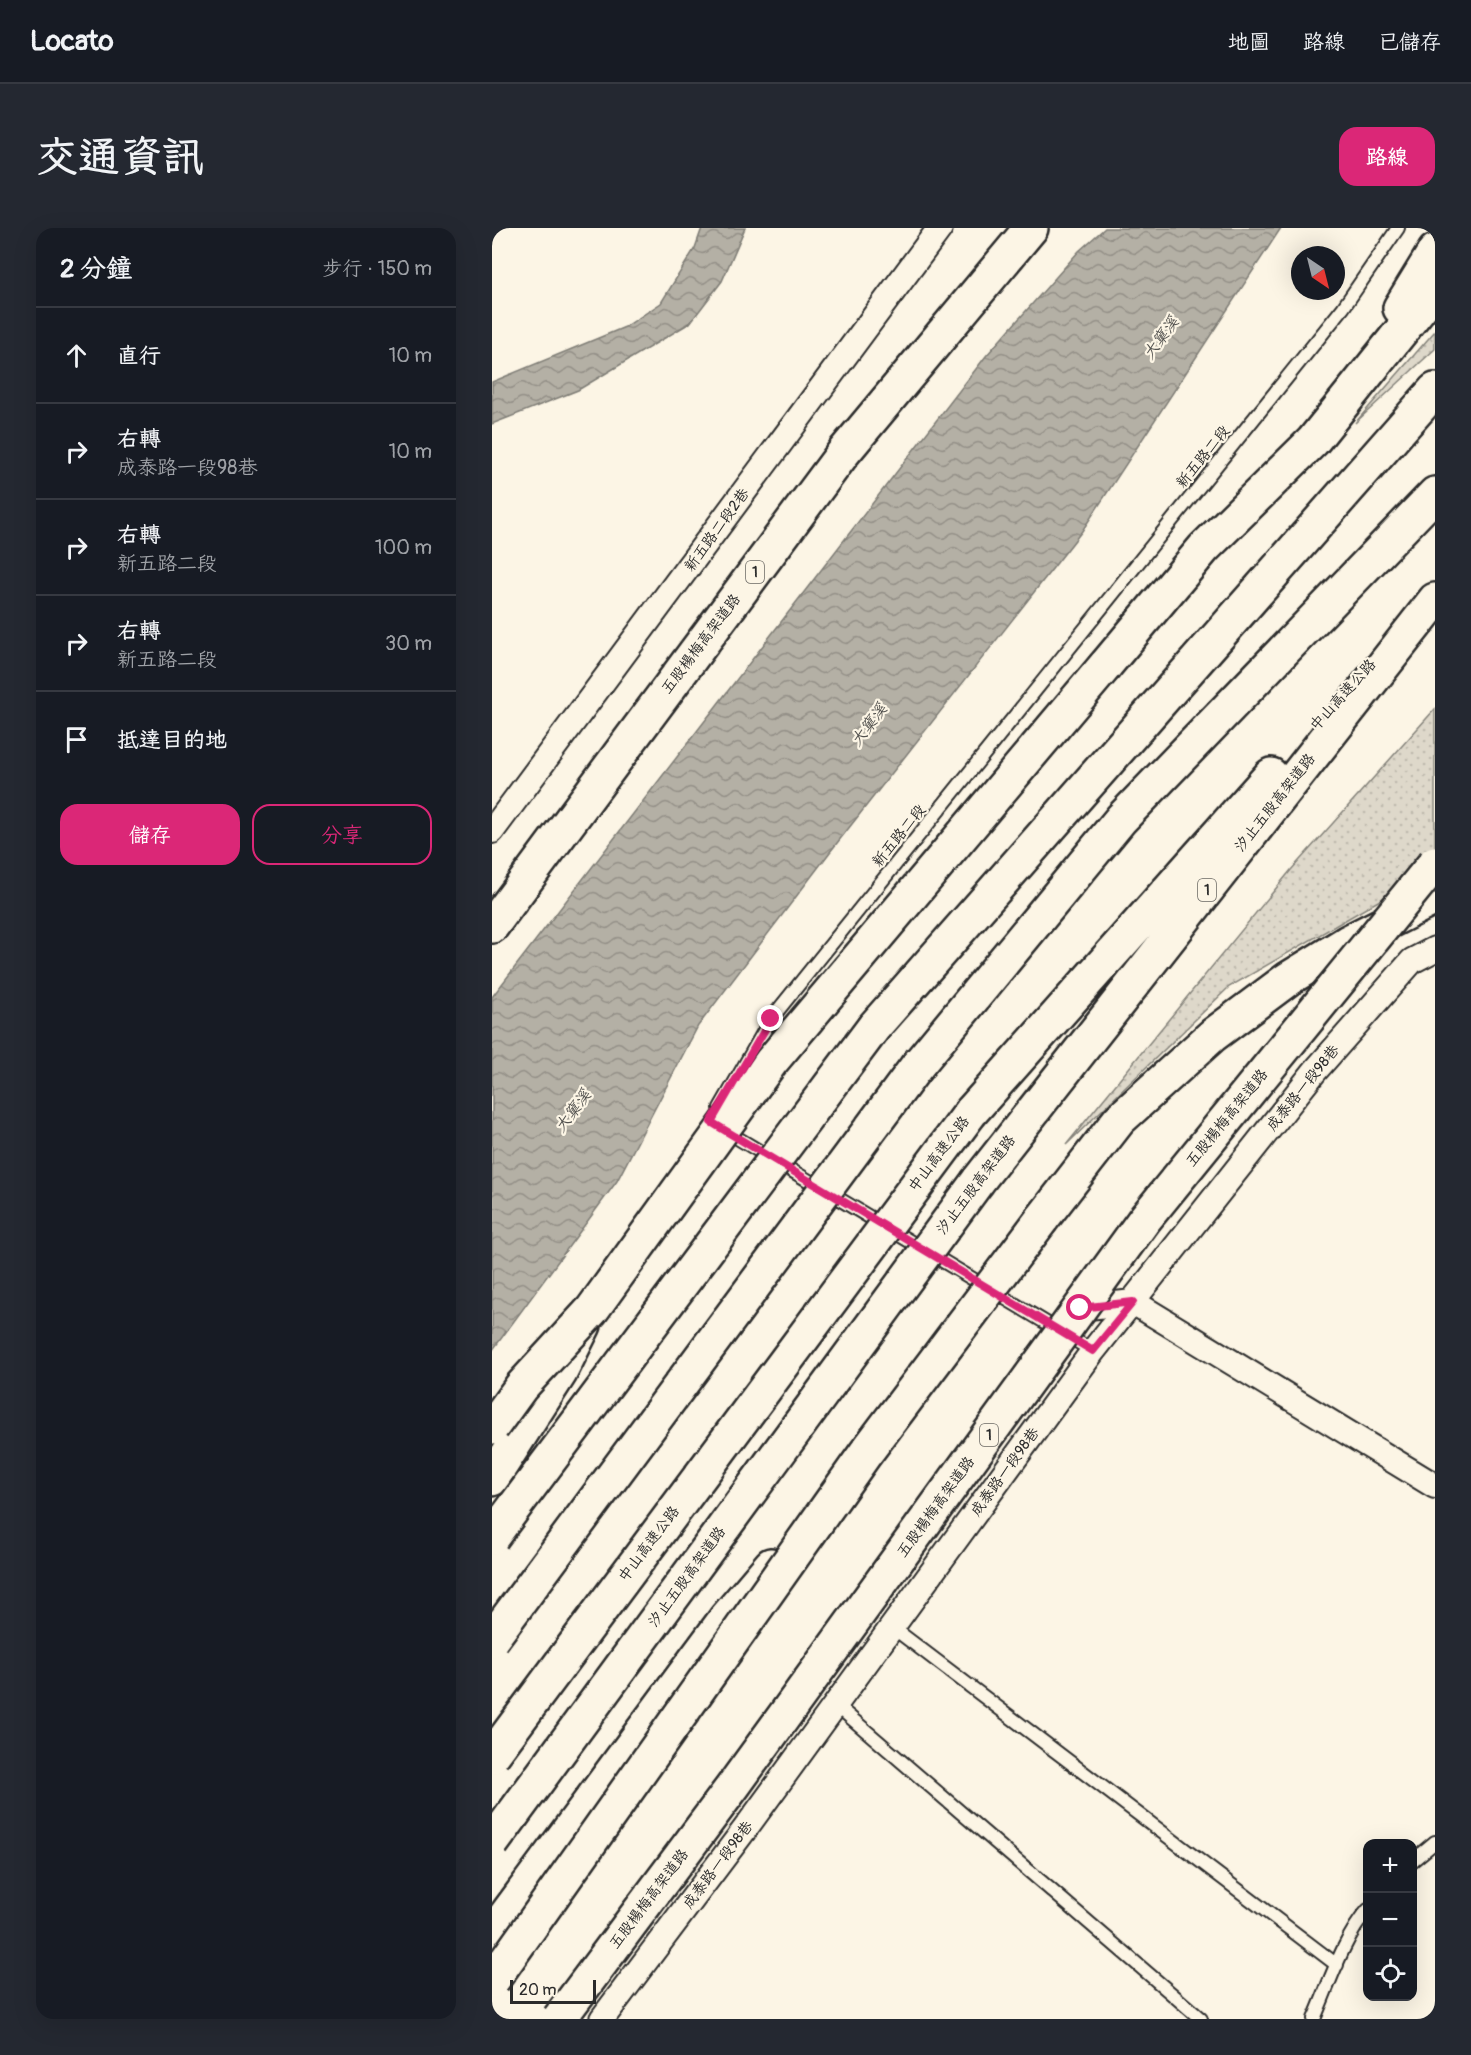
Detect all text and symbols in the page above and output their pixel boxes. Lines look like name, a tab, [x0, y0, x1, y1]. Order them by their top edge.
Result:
text: Locato	[30, 24, 114, 59]
text: 地圖	[1228, 29, 1270, 56]
text: 路線	[1303, 29, 1345, 56]
text: 已儲存	[1378, 29, 1441, 56]
button: 路線	[1339, 127, 1435, 186]
text: 交通資訊	[36, 132, 204, 184]
north arrow	[1291, 246, 1345, 300]
text: 2 分鐘	[60, 253, 132, 285]
text: 步行 · 150 m	[322, 256, 432, 281]
water label: 大窠溪	[1139, 312, 1184, 363]
icon: ahead	[60, 339, 93, 372]
text: 直行	[117, 342, 161, 370]
text: 10 m	[388, 343, 432, 368]
street label: 新五路二段	[1172, 422, 1234, 492]
text: 右轉	[117, 425, 161, 453]
icon: right	[60, 435, 93, 468]
text: 10 m	[388, 439, 432, 464]
text: 成泰路一段98巷	[117, 455, 257, 480]
street label: 新五路二段2巷	[680, 485, 754, 575]
text: 右轉	[117, 521, 161, 549]
icon: right	[60, 531, 93, 564]
text: 100 m	[375, 535, 432, 560]
text: 新五路二段	[117, 551, 217, 576]
road number: 1	[746, 561, 764, 583]
street label: 五股楊梅高架道路	[657, 590, 745, 698]
text: 右轉	[117, 617, 161, 645]
icon: right	[60, 627, 93, 660]
text: 30 m	[385, 631, 432, 656]
text: 新五路二段	[117, 647, 217, 672]
street label: 中山高速公路	[1306, 655, 1380, 735]
water label: 大窠溪	[847, 699, 892, 750]
icon: arrive	[60, 723, 93, 756]
text: 抵達目的地	[117, 726, 227, 754]
street label: 汐止五股高架道路	[1231, 750, 1319, 856]
street label: 新五路二段	[868, 801, 930, 871]
button: 儲存	[60, 804, 240, 865]
button: 分享	[252, 804, 432, 865]
road number: 1	[1198, 879, 1216, 901]
route end	[757, 1005, 783, 1031]
street label: 成泰路一段98巷	[1262, 1041, 1344, 1135]
street label: 五股楊梅高架道路	[1182, 1065, 1272, 1171]
water label: 大窠溪	[551, 1085, 596, 1136]
street label: 中山高速公路	[904, 1112, 974, 1196]
street label: 汐止五股高架道路	[932, 1131, 1020, 1239]
route start	[1066, 1294, 1092, 1320]
street label: 成泰路一段98巷	[966, 1424, 1044, 1520]
road number: 1	[980, 1424, 998, 1446]
street label: 五股楊梅高架道路	[893, 1453, 979, 1561]
street label: 中山高速公路	[614, 1502, 684, 1586]
street label: 汐止五股高架道路	[644, 1523, 730, 1631]
street label: 成泰路一段98巷	[679, 1817, 757, 1913]
map controls	[1363, 1839, 1417, 2001]
button: +	[1363, 1839, 1417, 1893]
street label: 五股楊梅高架道路	[605, 1845, 693, 1953]
button: −	[1363, 1893, 1417, 1947]
button: locate	[1363, 1947, 1417, 2001]
scale bar	[510, 1977, 596, 2004]
text: 20 m	[519, 1980, 557, 2000]

